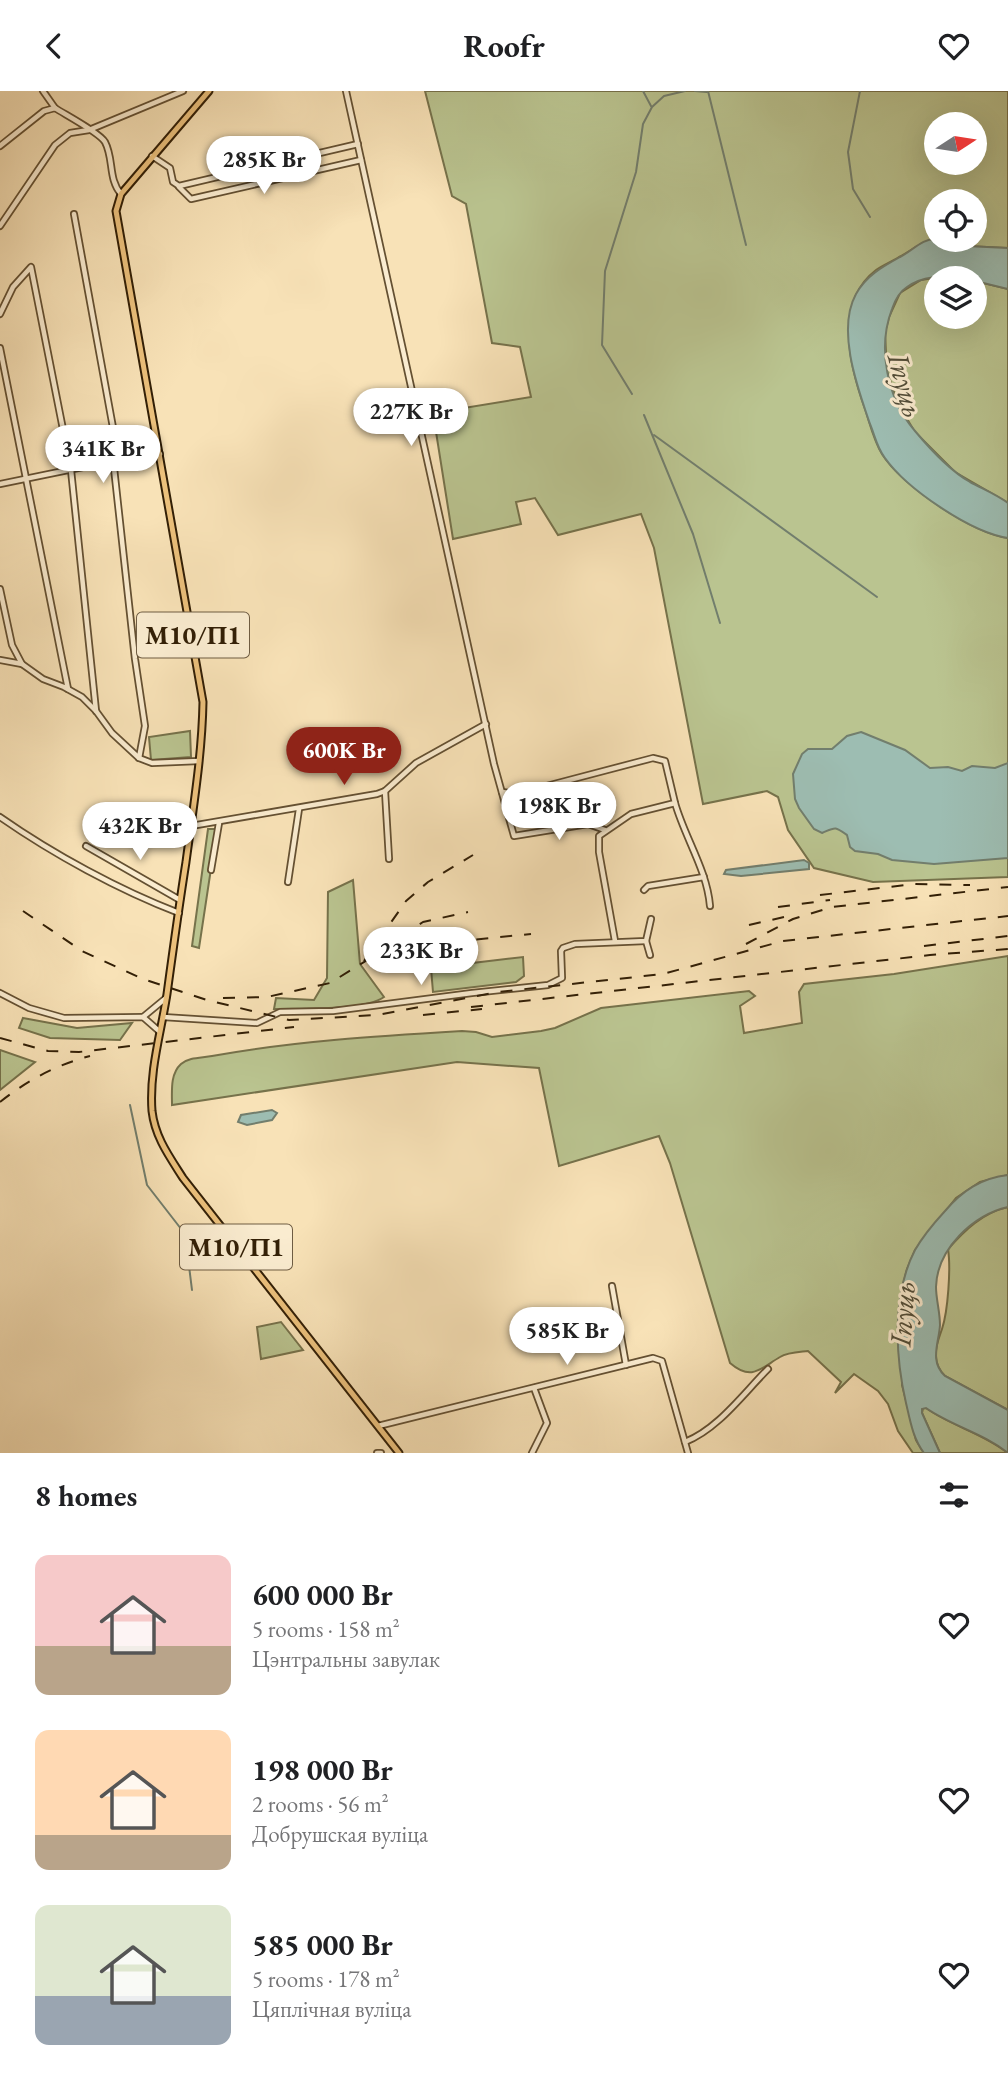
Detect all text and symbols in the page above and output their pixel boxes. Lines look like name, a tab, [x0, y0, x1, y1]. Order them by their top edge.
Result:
text: Roofr	[463, 25, 545, 67]
icon: back	[35, 27, 73, 65]
icon: heart	[935, 27, 973, 65]
north arrow	[924, 112, 987, 175]
map controls	[924, 112, 987, 329]
pin: 285K Br	[199, 137, 329, 196]
text: 285K Br	[222, 144, 306, 174]
button: locate	[924, 189, 987, 252]
button: layers	[924, 266, 987, 329]
water label: Іпуць	[878, 347, 933, 422]
pin: 227K Br	[346, 389, 476, 448]
text: 227K Br	[369, 396, 453, 426]
pin: 341K Br	[38, 425, 168, 485]
text: 341K Br	[61, 433, 145, 463]
road number: М10/П1	[137, 613, 249, 657]
pin: 600K Br	[279, 727, 409, 787]
text: 600K Br	[302, 735, 386, 765]
pin: 198K Br	[494, 783, 624, 842]
text: 198K Br	[517, 790, 601, 820]
pin: 432K Br	[75, 803, 205, 862]
text: 432K Br	[98, 810, 182, 840]
pin: 233K Br	[356, 927, 486, 987]
text: 233K Br	[379, 935, 463, 965]
road number: М10/П1	[180, 1225, 292, 1269]
water label: Іпуць	[880, 1280, 924, 1349]
pin: 585K Br	[502, 1307, 632, 1367]
text: 585K Br	[525, 1315, 609, 1345]
text: 8 homes	[35, 1476, 137, 1515]
icon: filters	[935, 1476, 973, 1514]
text: 600 000 Br	[252, 1575, 393, 1614]
icon: home	[91, 1583, 175, 1667]
icon: heart	[935, 1606, 973, 1644]
text: 5 rooms · 158 m²	[252, 1614, 400, 1644]
text: Цэнтральны завулак	[252, 1644, 440, 1674]
text: 198 000 Br	[252, 1750, 393, 1789]
icon: home	[91, 1758, 175, 1842]
icon: heart	[935, 1781, 973, 1819]
text: 2 rooms · 56 m²	[252, 1789, 389, 1819]
text: Добрушская вуліца	[252, 1819, 428, 1849]
text: 585 000 Br	[252, 1925, 393, 1964]
icon: home	[91, 1933, 175, 2017]
icon: heart	[935, 1956, 973, 1994]
text: 5 rooms · 178 m²	[252, 1964, 400, 1994]
text: Цяплічная вуліца	[252, 1994, 411, 2024]

